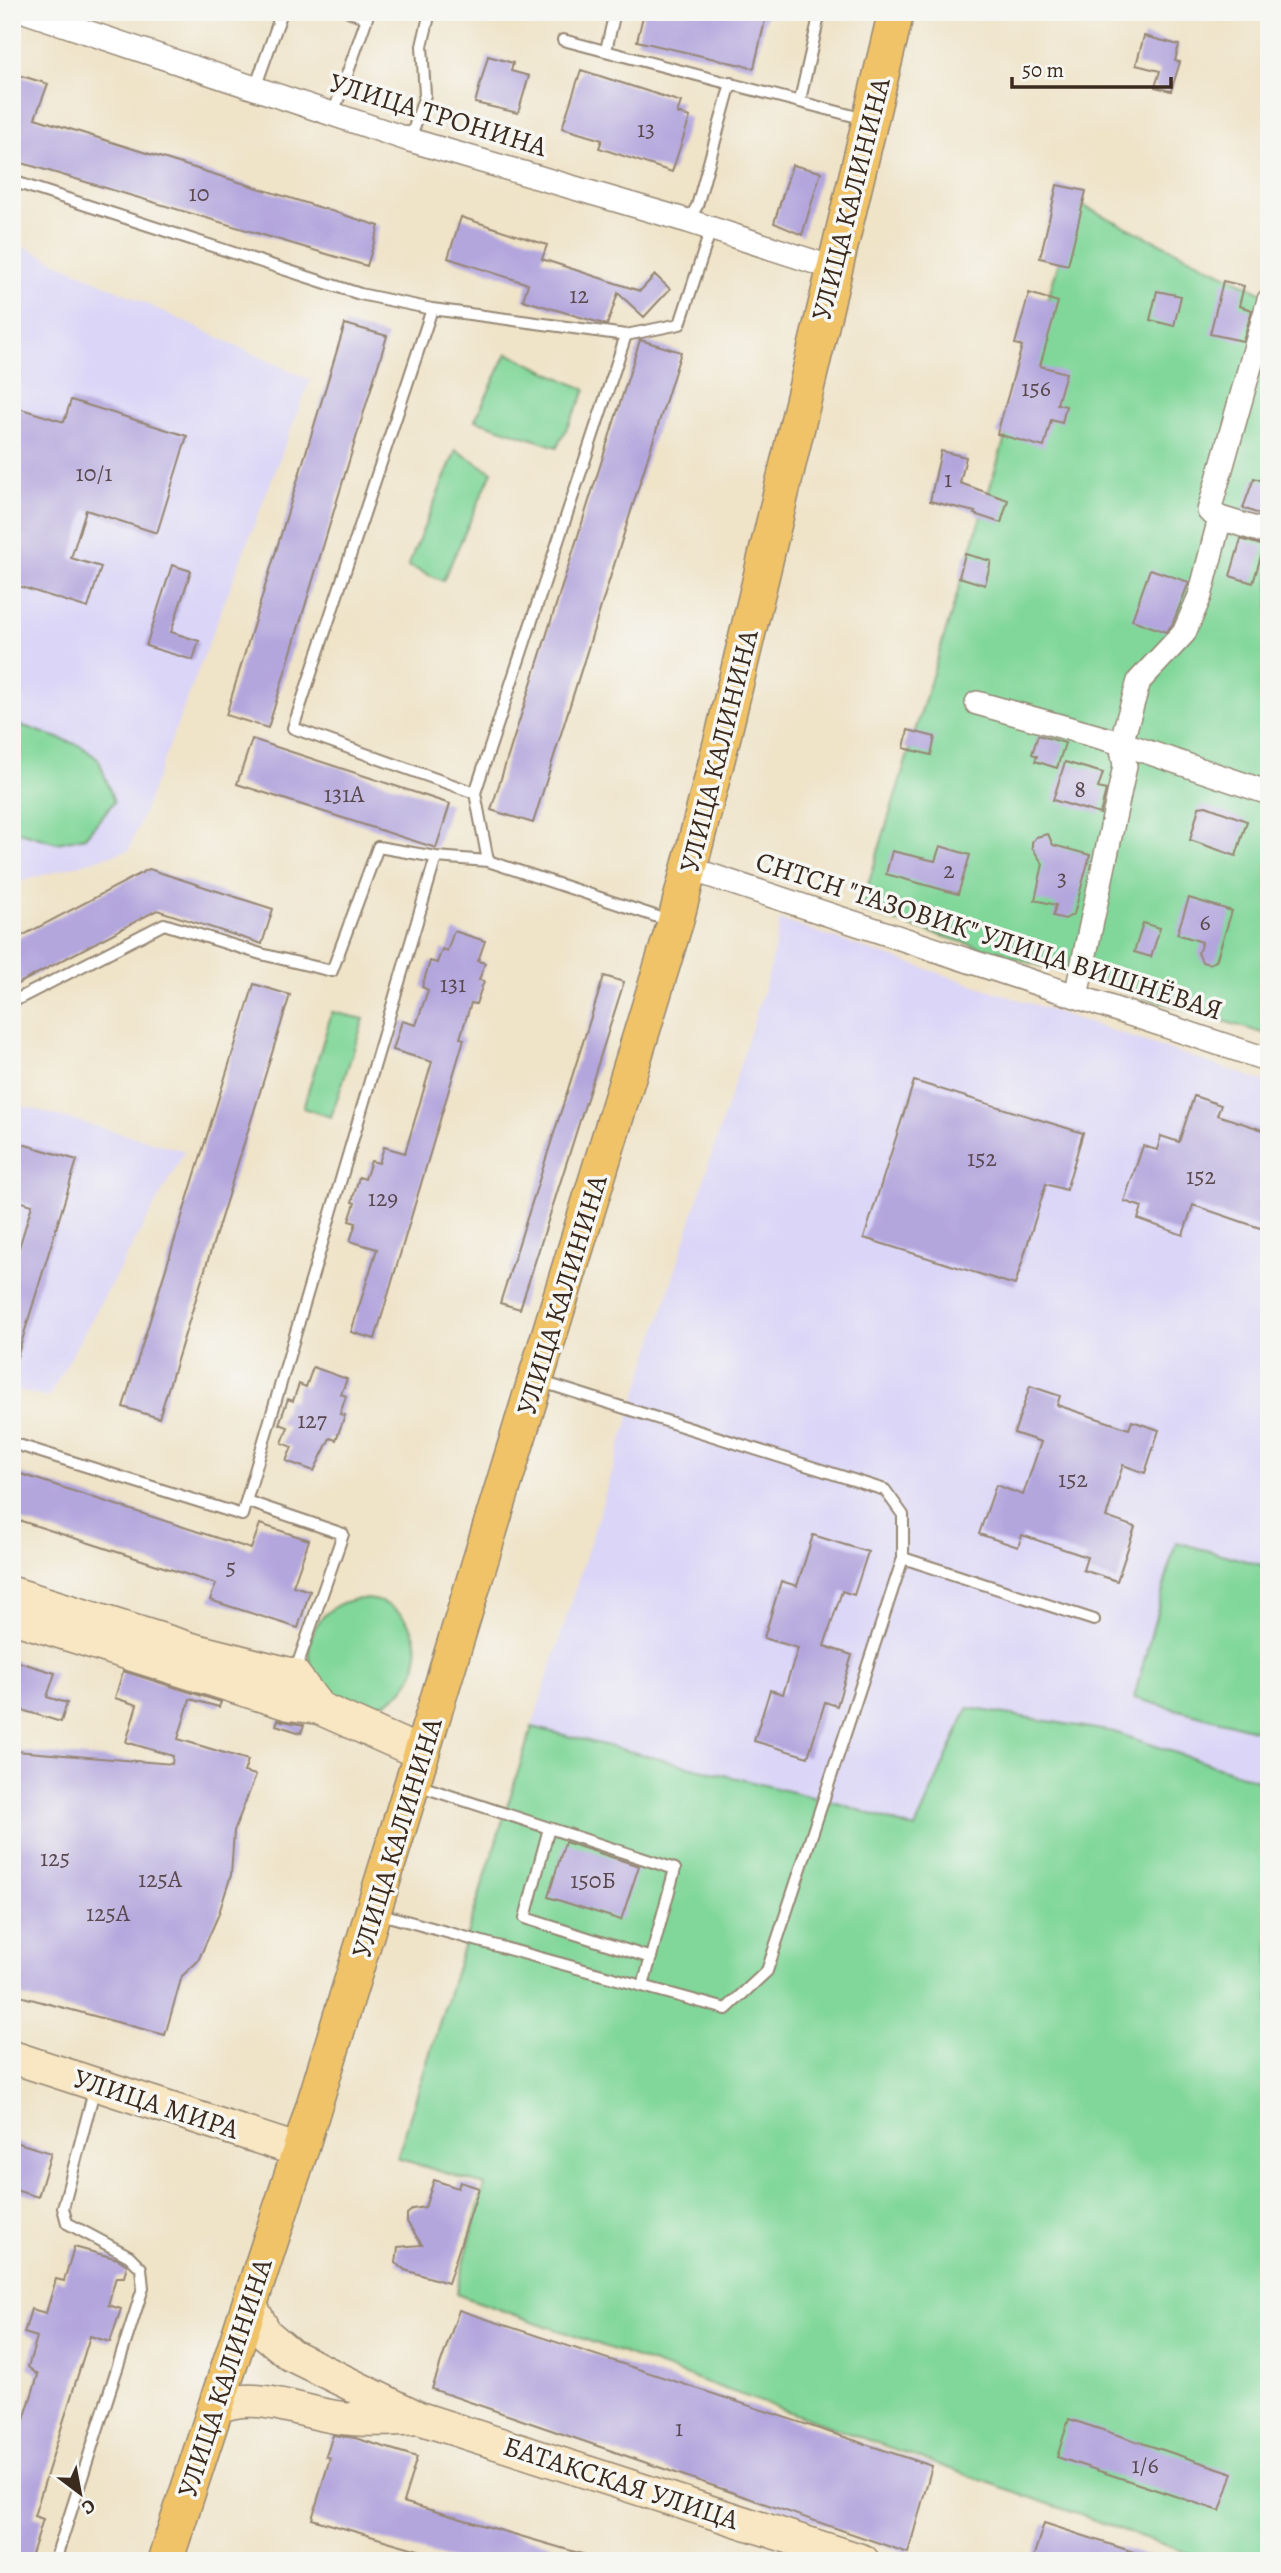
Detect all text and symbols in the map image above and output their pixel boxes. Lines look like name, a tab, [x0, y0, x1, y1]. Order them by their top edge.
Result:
scale bar	[1012, 46, 1171, 90]
text: 50 m	[1022, 56, 1064, 84]
street label: УЛИЦА ТРОНИНА	[325, 64, 552, 166]
street label: УЛИЦА КАЛИНИНА	[802, 73, 900, 324]
house number: 13	[637, 113, 655, 145]
house number: 10	[189, 177, 210, 209]
house number: 12	[569, 279, 589, 311]
house number: 156	[1021, 372, 1051, 404]
house number: 10/1	[75, 457, 113, 489]
house number: 1	[944, 463, 952, 495]
street label: УЛИЦА КАЛИНИНА	[670, 625, 768, 876]
house number: 8	[1074, 773, 1086, 805]
house number: 131А	[324, 778, 365, 810]
street label: СНТСН "ГАЗОВИК" УЛИЦА ВИШНЁВАЯ	[751, 842, 1227, 1030]
house number: 2	[943, 854, 955, 886]
house number: 3	[1057, 862, 1067, 894]
house number: 6	[1199, 906, 1211, 938]
house number: 131	[440, 968, 466, 1000]
house number: 152	[967, 1142, 997, 1174]
house number: 152	[1186, 1160, 1216, 1192]
street label: УЛИЦА КАЛИНИНА	[507, 1170, 617, 1420]
house number: 129	[368, 1182, 398, 1214]
house number: 127	[297, 1404, 328, 1436]
house number: 152	[1058, 1463, 1088, 1495]
house number: 5	[226, 1551, 236, 1583]
street label: УЛИЦА КАЛИНИНА	[342, 1713, 452, 1963]
house number: 125	[40, 1842, 70, 1874]
house number: 125А	[138, 1863, 183, 1895]
house number: 150Б	[570, 1864, 616, 1896]
house number: 125А	[86, 1897, 131, 1929]
street label: УЛИЦА МИРА	[68, 2059, 244, 2149]
street label: УЛИЦА КАЛИНИНА	[168, 2253, 282, 2502]
house number: 1	[675, 2412, 683, 2444]
street label: БАТАКСКАЯ УЛИЦА	[498, 2427, 744, 2539]
house number: 1/6	[1131, 2449, 1159, 2481]
north arrow	[46, 2458, 116, 2528]
text: С	[77, 2492, 100, 2521]

